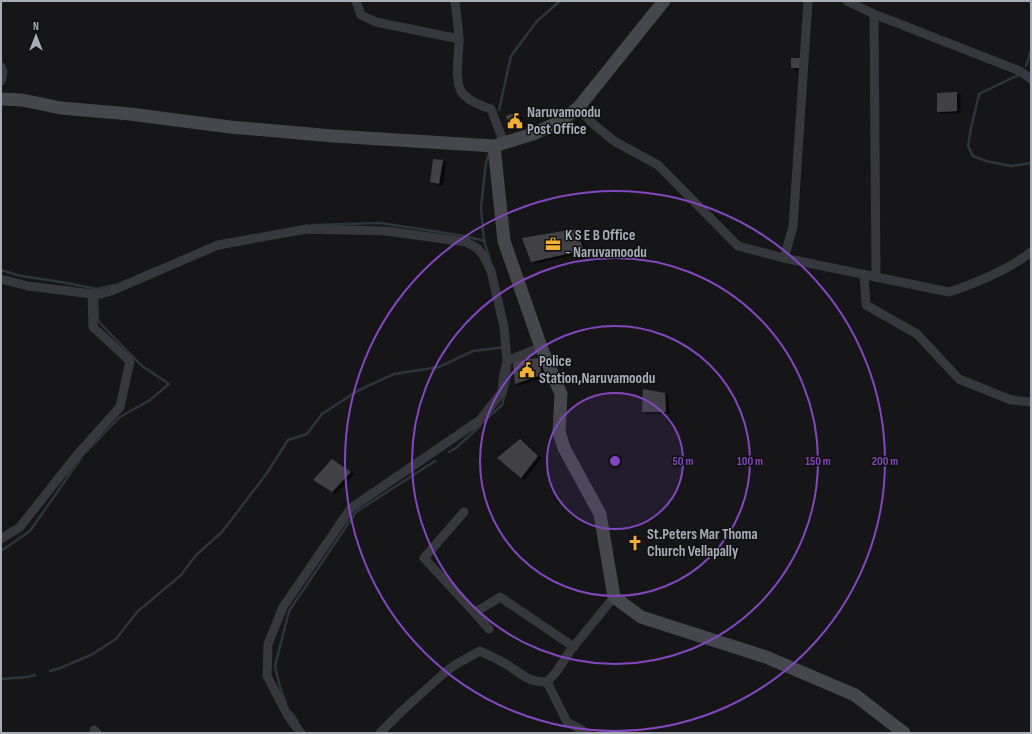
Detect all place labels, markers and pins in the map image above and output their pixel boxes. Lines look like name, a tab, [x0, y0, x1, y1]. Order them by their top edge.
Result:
place label: Naruvamoodu Post Office	[527, 103, 601, 139]
public building icon: Naruvamoodu Post Office	[506, 112, 524, 130]
place label: K S E B Office - Naruvamoodu	[565, 226, 647, 262]
office icon: K S E B Office - Naruvamoodu	[544, 235, 562, 253]
place label: Police Station,Naruvamoodu	[539, 352, 655, 388]
public building icon: Police Station,Naruvamoodu	[518, 361, 536, 379]
centre of rings	[608, 454, 622, 468]
place label: St.Peters Mar Thoma Church Vellapally	[647, 525, 758, 561]
church icon: St.Peters Mar Thoma Church Vellapally	[626, 534, 644, 552]

